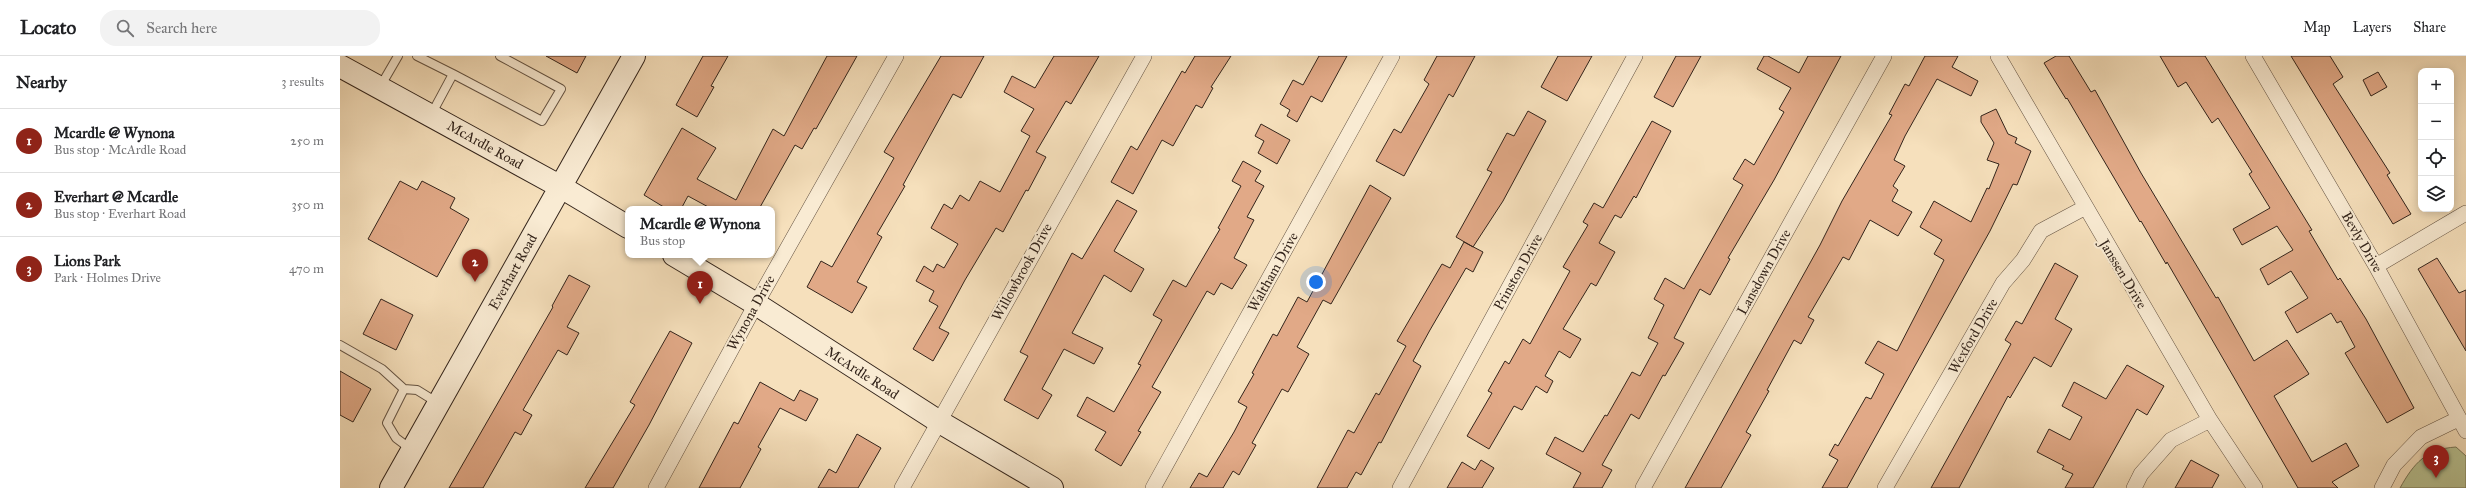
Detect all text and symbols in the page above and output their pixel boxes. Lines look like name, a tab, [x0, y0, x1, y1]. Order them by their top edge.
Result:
search box	[100, 10, 380, 46]
text: Locato	[20, 16, 76, 39]
icon: search	[114, 17, 136, 39]
text: Search here	[146, 19, 217, 37]
text: Map	[2303, 19, 2331, 36]
text: Layers	[2353, 19, 2391, 36]
text: Share	[2413, 19, 2446, 36]
map controls	[2418, 68, 2454, 212]
button: +	[2418, 68, 2454, 104]
text: Nearby	[16, 72, 67, 93]
text: 3 results	[281, 74, 324, 90]
button: −	[2418, 104, 2454, 140]
street label: McArdle Road	[444, 117, 526, 173]
text: Mcardle @ Wynona	[54, 124, 175, 142]
text: 1	[26, 133, 32, 149]
text: 250 m	[290, 133, 324, 149]
button: locate	[2418, 140, 2454, 176]
text: Bus stop · McArdle Road	[54, 142, 186, 158]
button: layers	[2418, 176, 2454, 212]
text: Everhart @ Mcardle	[54, 188, 178, 206]
text: 2	[26, 197, 32, 213]
text: 350 m	[291, 197, 324, 213]
text: Bus stop · Everhart Road	[54, 206, 186, 222]
popup	[625, 206, 775, 258]
street label: Bevly Drive	[2338, 209, 2386, 276]
text: Mcardle @ Wynona	[640, 215, 760, 233]
street label: Willowbrook Drive	[988, 220, 1056, 324]
street label: Lansdown Drive	[1733, 226, 1795, 318]
street label: Waltham Drive	[1244, 229, 1302, 315]
street label: Everhart Road	[485, 231, 541, 313]
street label: Prinston Drive	[1490, 231, 1546, 313]
text: Bus stop	[640, 233, 685, 249]
street label: Janssen Drive	[2094, 235, 2150, 312]
pin: 2	[462, 249, 488, 282]
text: Lions Park	[54, 252, 121, 270]
text: 3	[26, 261, 32, 277]
text: 470 m	[289, 261, 324, 277]
text: Park · Holmes Drive	[54, 270, 161, 286]
pin: 1	[687, 271, 713, 304]
street label: Wynona Drive	[723, 272, 779, 354]
your location	[1306, 272, 1326, 292]
street label: Wexford Drive	[1945, 295, 2001, 377]
street label: McArdle Road	[822, 343, 902, 403]
pin: 3	[2423, 445, 2449, 478]

